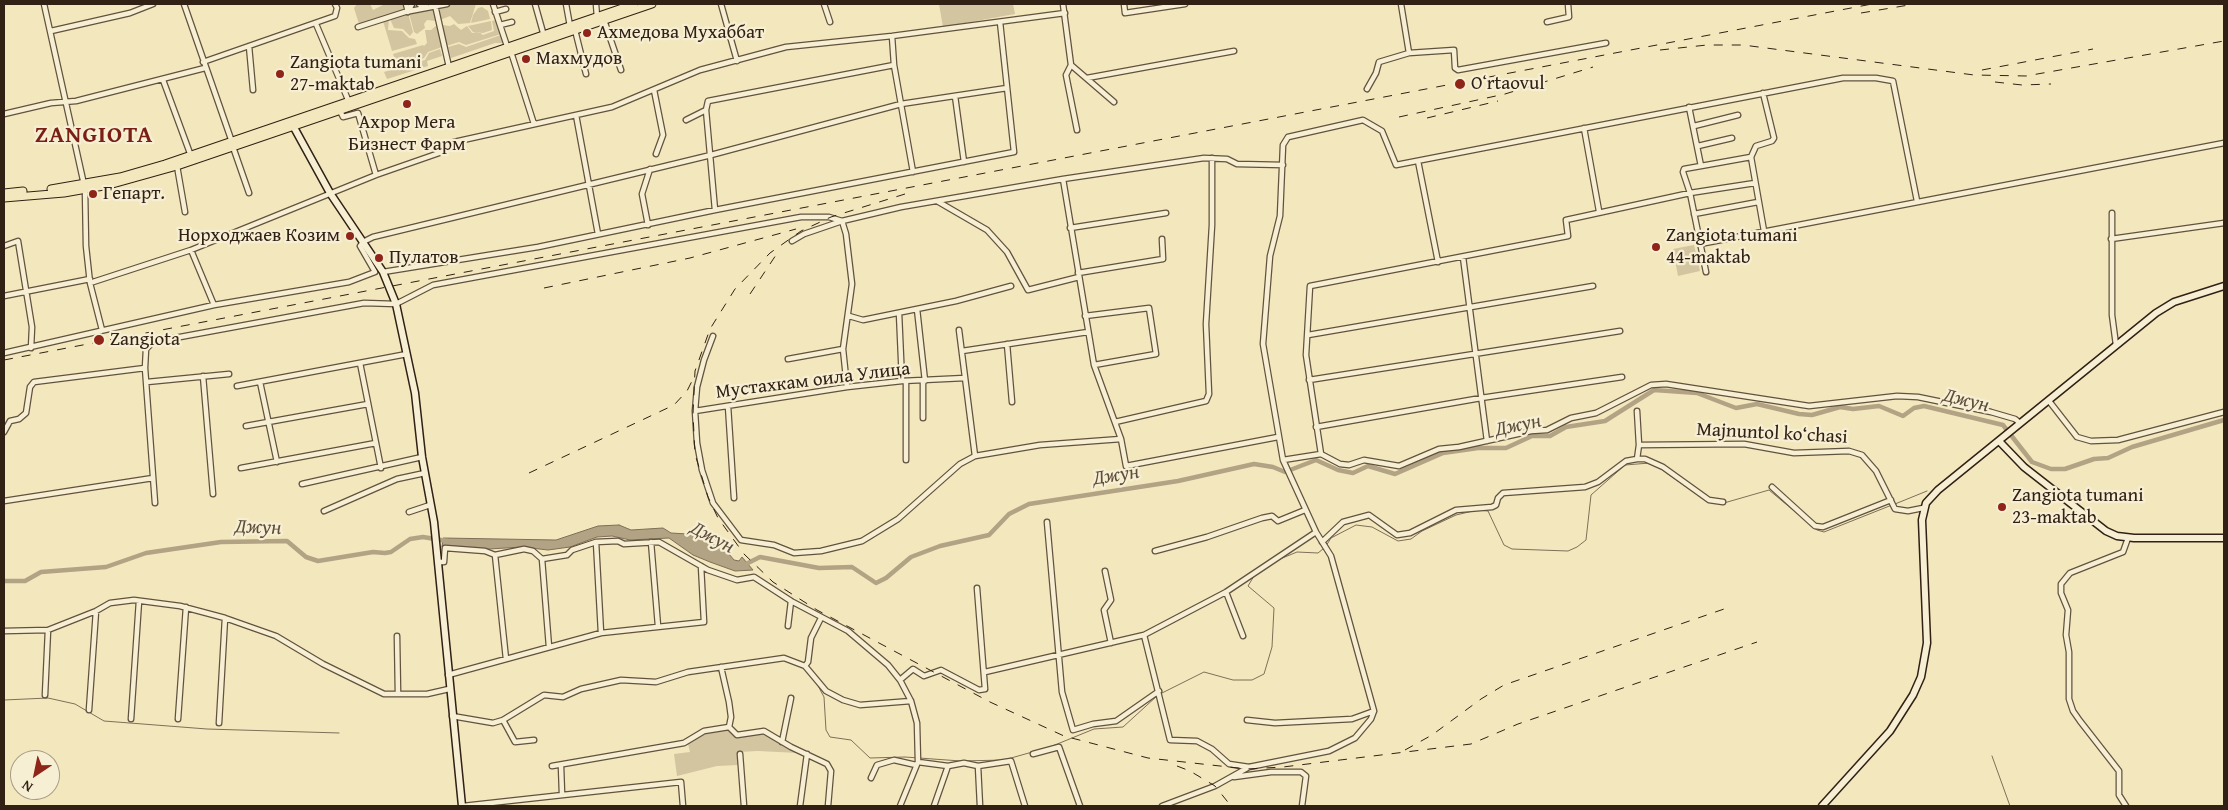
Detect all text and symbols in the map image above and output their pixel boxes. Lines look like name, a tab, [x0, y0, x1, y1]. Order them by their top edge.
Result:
place label: Ахмедова Мухаббат	[597, 22, 764, 44]
marker: Ахмедова Мухаббат	[581, 27, 593, 39]
place label: Махмудов	[536, 48, 622, 70]
place label: Zangiota tumani 27-maktab	[290, 52, 422, 96]
marker: Махмудов	[520, 53, 532, 65]
marker: Zangiota tumani 27-maktab	[274, 68, 286, 80]
place label: Oʻrtaovul	[1471, 73, 1545, 95]
marker: Oʻrtaovul	[1453, 77, 1467, 91]
marker: Ахрор Мега Бизнест Фарм	[401, 98, 413, 110]
place label: Ахрор Мега Бизнест Фарм	[348, 112, 466, 156]
district label: ZANGIOTA	[34, 122, 154, 150]
place label: Гепарт.	[103, 183, 165, 205]
marker: Гепарт.	[87, 188, 99, 200]
place label: Норходжаев Козим	[178, 225, 340, 247]
place label: Zangiota tumani 44-maktab	[1666, 225, 1798, 269]
marker: Норходжаев Козим	[344, 230, 356, 242]
marker: Zangiota tumani 44-maktab	[1650, 241, 1662, 253]
place label: Пулатов	[389, 247, 459, 269]
marker: Пулатов	[373, 252, 385, 264]
place label: Zangiota	[110, 329, 180, 351]
marker: Zangiota	[92, 333, 106, 347]
street label: Мустахкам оила Улица	[715, 358, 911, 404]
water label: Джун	[1940, 384, 1992, 418]
water label: Джун	[1493, 409, 1543, 443]
street label: Majnuntol ko‘chasi	[1696, 419, 1848, 449]
water label: Джун	[1091, 460, 1141, 492]
place label: Zangiota tumani 23-maktab	[2012, 485, 2144, 529]
marker: Zangiota tumani 23-maktab	[1996, 501, 2008, 513]
water label: Джун	[234, 515, 282, 541]
water label: Джун	[686, 516, 738, 560]
north arrow	[10, 750, 60, 800]
text: N	[18, 776, 37, 798]

